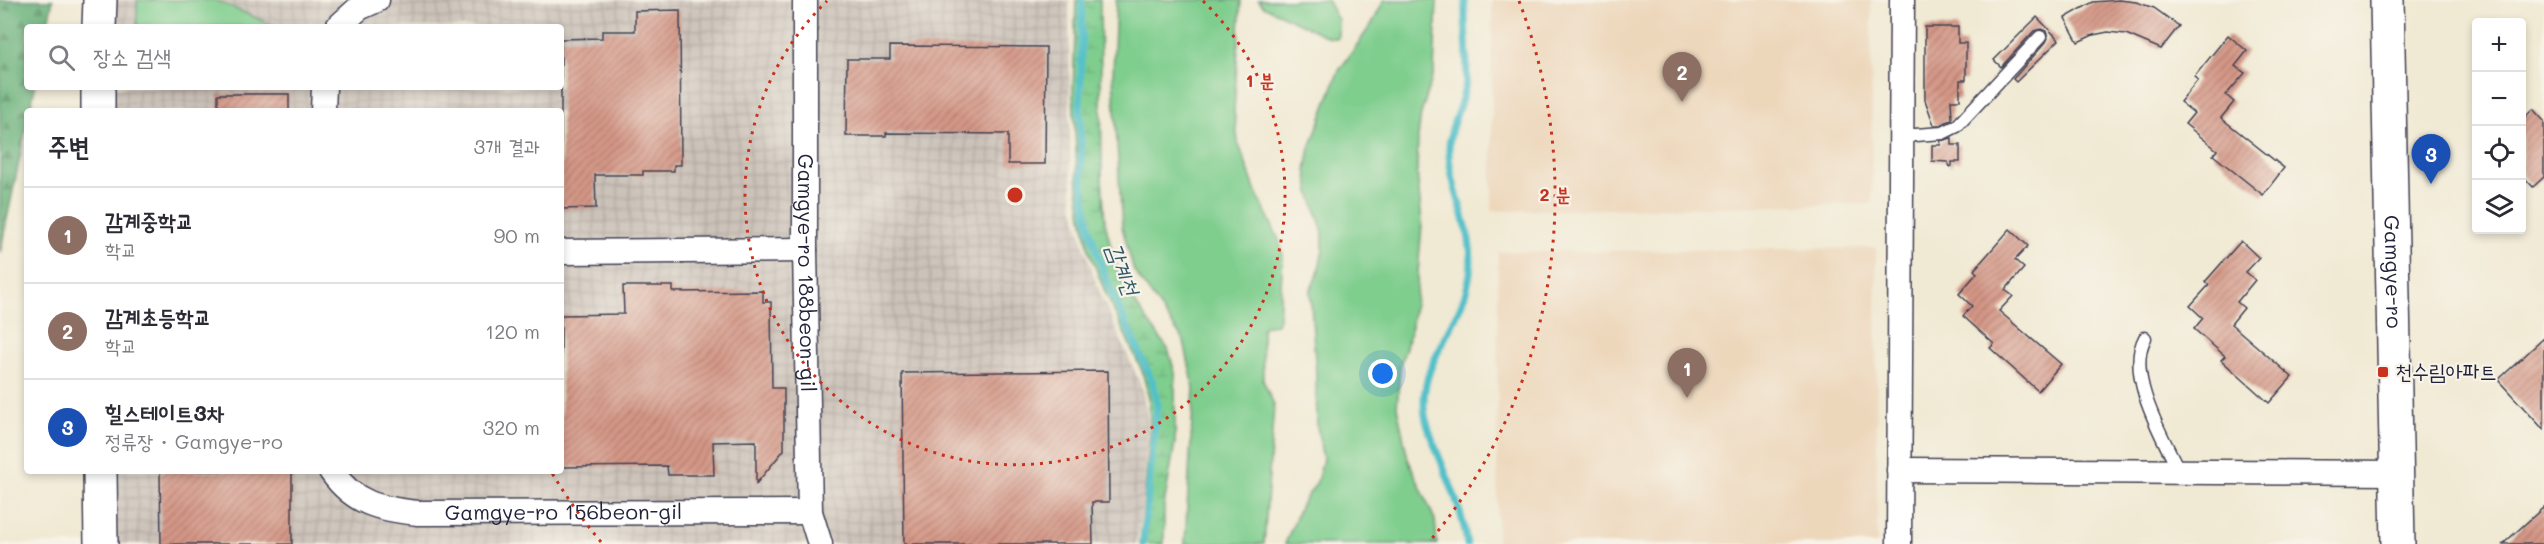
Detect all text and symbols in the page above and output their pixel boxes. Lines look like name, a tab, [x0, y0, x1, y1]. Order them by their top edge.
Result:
map controls	[2472, 18, 2526, 234]
button: +	[2472, 18, 2526, 72]
search box	[24, 24, 564, 90]
icon: search	[45, 41, 78, 74]
text: 장소 검색	[93, 42, 171, 71]
pin: 2	[1662, 52, 1702, 102]
text: 1 분	[1246, 68, 1274, 92]
button: −	[2472, 72, 2526, 126]
button: locate	[2472, 126, 2526, 180]
text: 주변	[48, 129, 90, 163]
text: 3개 결과	[474, 133, 540, 159]
pin: 3	[2412, 134, 2450, 184]
street label: Gamgye-ro 188beon-gil	[793, 154, 823, 392]
button: layers	[2472, 180, 2526, 234]
text: 2 분	[1539, 182, 1571, 206]
centre of rings	[1005, 185, 1025, 205]
text: 감계중학교	[105, 206, 194, 235]
street label: Gamgye-ro	[2379, 215, 2409, 329]
text: 1	[63, 222, 72, 248]
text: 90 m	[494, 222, 540, 248]
text: 학교	[105, 236, 137, 262]
water label: 감계천	[1100, 239, 1147, 301]
text: 감계초등학교	[105, 302, 211, 331]
text: 2	[62, 318, 73, 344]
text: 120 m	[485, 318, 540, 344]
text: 학교	[105, 332, 137, 358]
pin: 1	[1668, 348, 1706, 398]
place label: 천수림아파트	[2395, 357, 2496, 384]
your location	[1368, 359, 1397, 388]
marker: 천수림아파트	[2376, 365, 2390, 379]
text: 힐스테이트3차	[105, 398, 224, 427]
text: 3	[62, 414, 74, 440]
text: 320 m	[482, 414, 540, 440]
text: 정류장 · Gamgye-ro	[105, 428, 283, 454]
street label: Gamgye-ro 156beon-gil	[445, 497, 682, 525]

